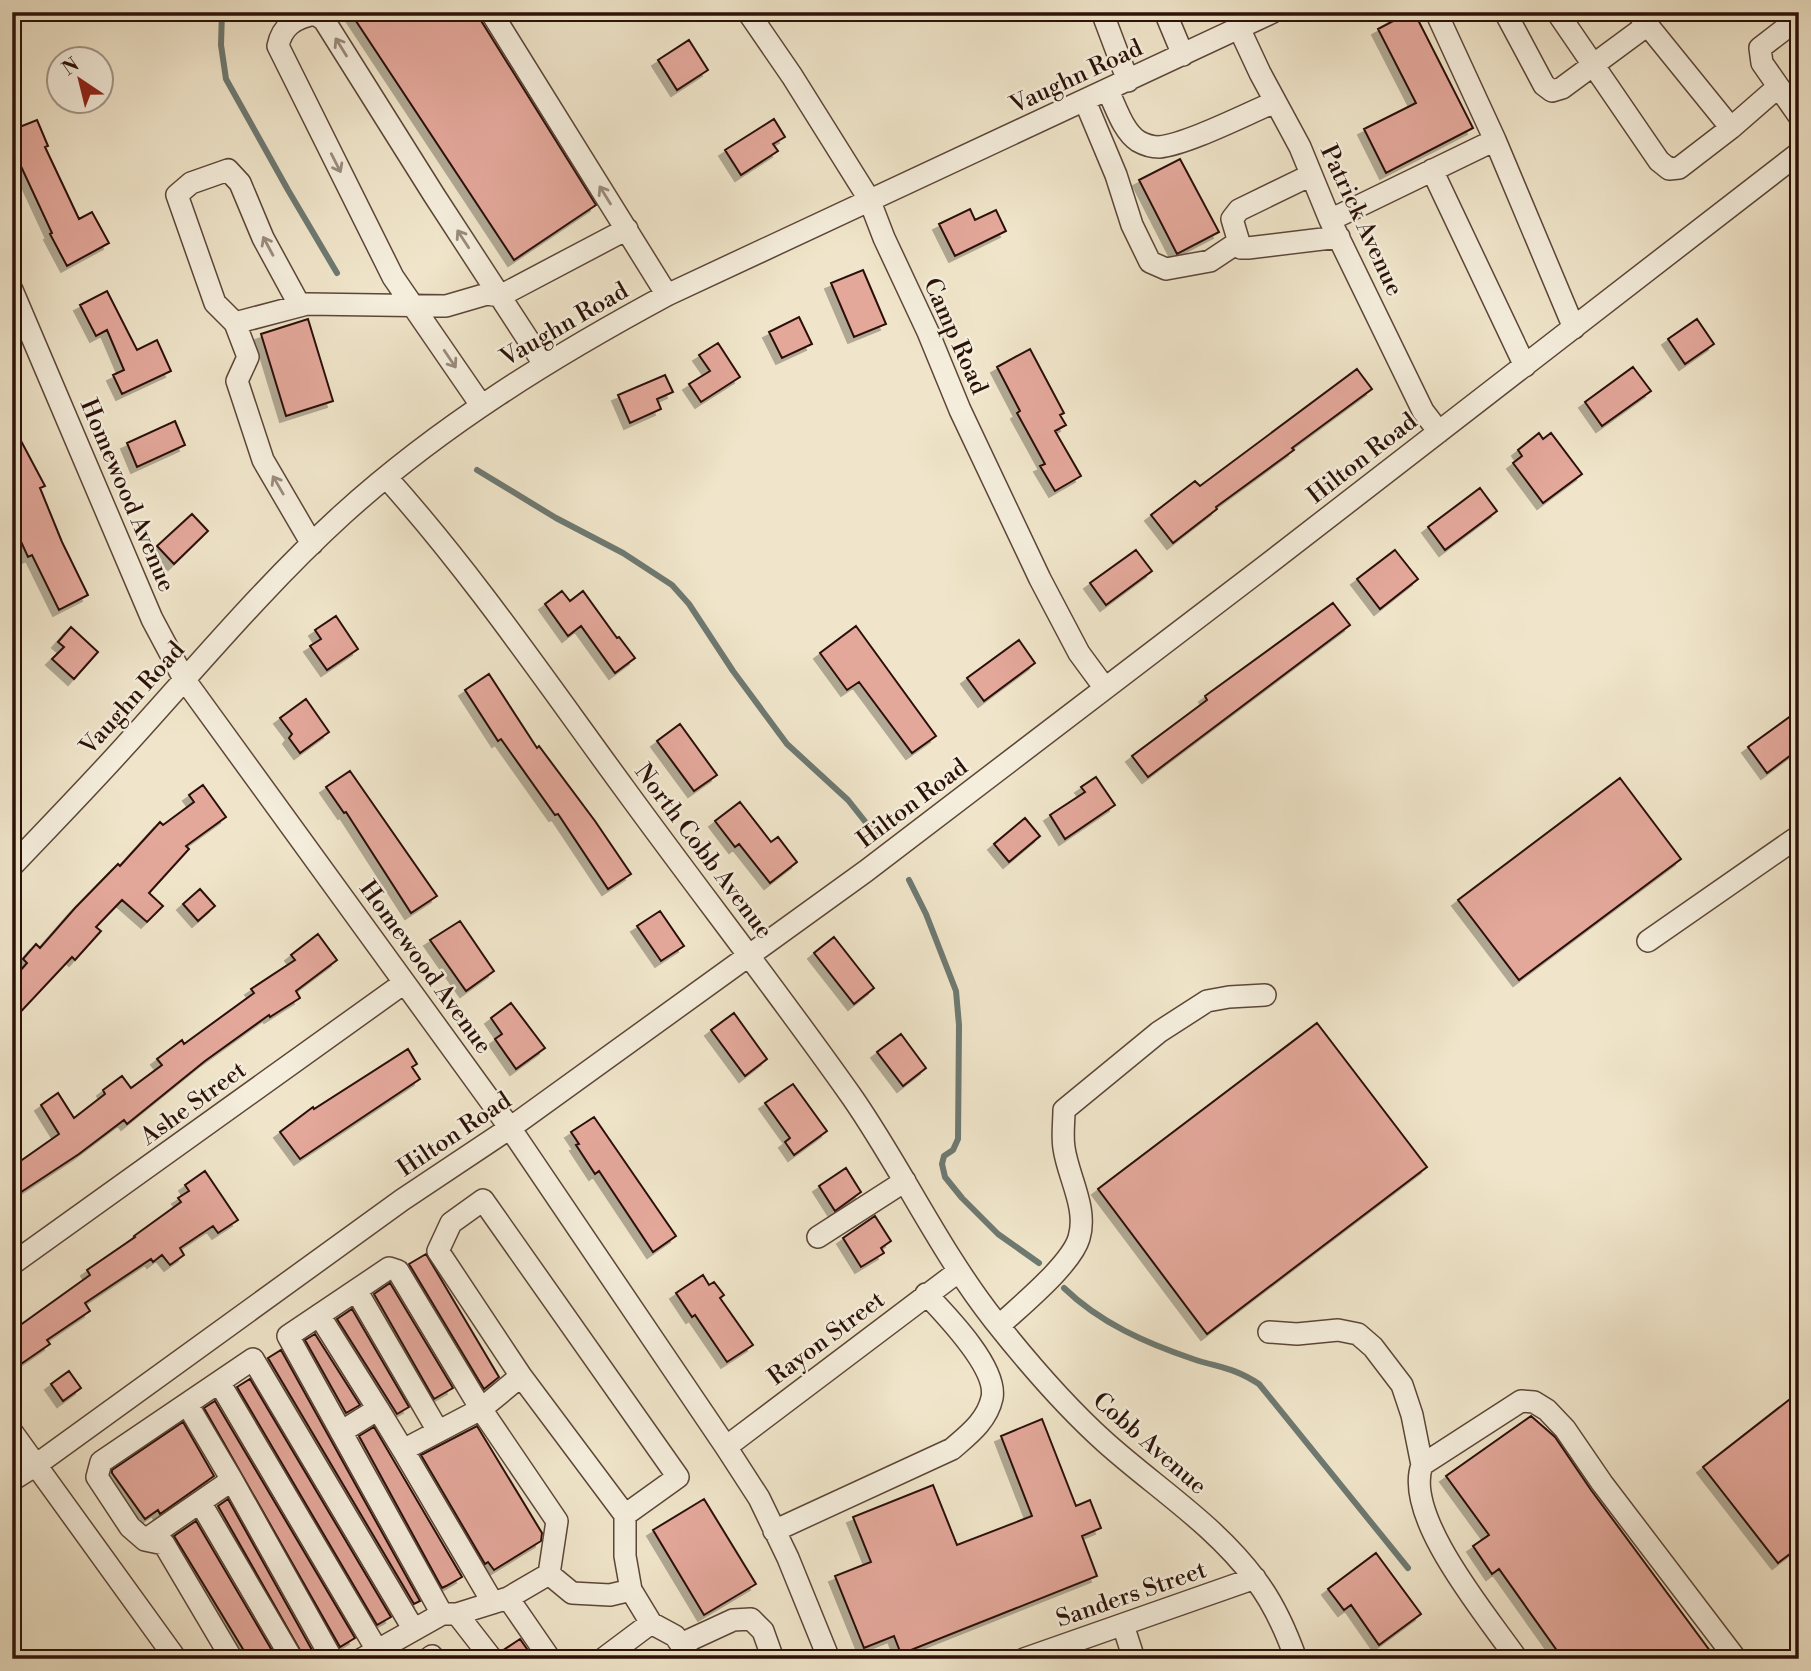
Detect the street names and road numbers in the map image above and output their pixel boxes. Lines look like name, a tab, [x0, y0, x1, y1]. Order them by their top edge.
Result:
street label: Vaughn Road	[1005, 33, 1148, 121]
street label: Patrick Avenue	[1313, 140, 1409, 301]
street label: Camp Road	[916, 274, 994, 399]
street label: Vaughn Road	[494, 276, 634, 374]
street label: Homewood Avenue	[73, 394, 181, 596]
street label: Hilton Road	[1302, 406, 1424, 511]
street label: Vaughn Road	[73, 635, 192, 762]
street label: Hilton Road	[851, 752, 974, 855]
street label: North Cobb Avenue	[628, 758, 779, 945]
street label: Homewood Avenue	[352, 875, 498, 1060]
street label: Ashe Street	[134, 1055, 253, 1153]
street label: Hilton Road	[392, 1086, 517, 1184]
street label: Rayon Street	[762, 1285, 891, 1392]
street label: Cobb Avenue	[1086, 1386, 1213, 1501]
street label: Sanders Street	[1052, 1555, 1211, 1635]

